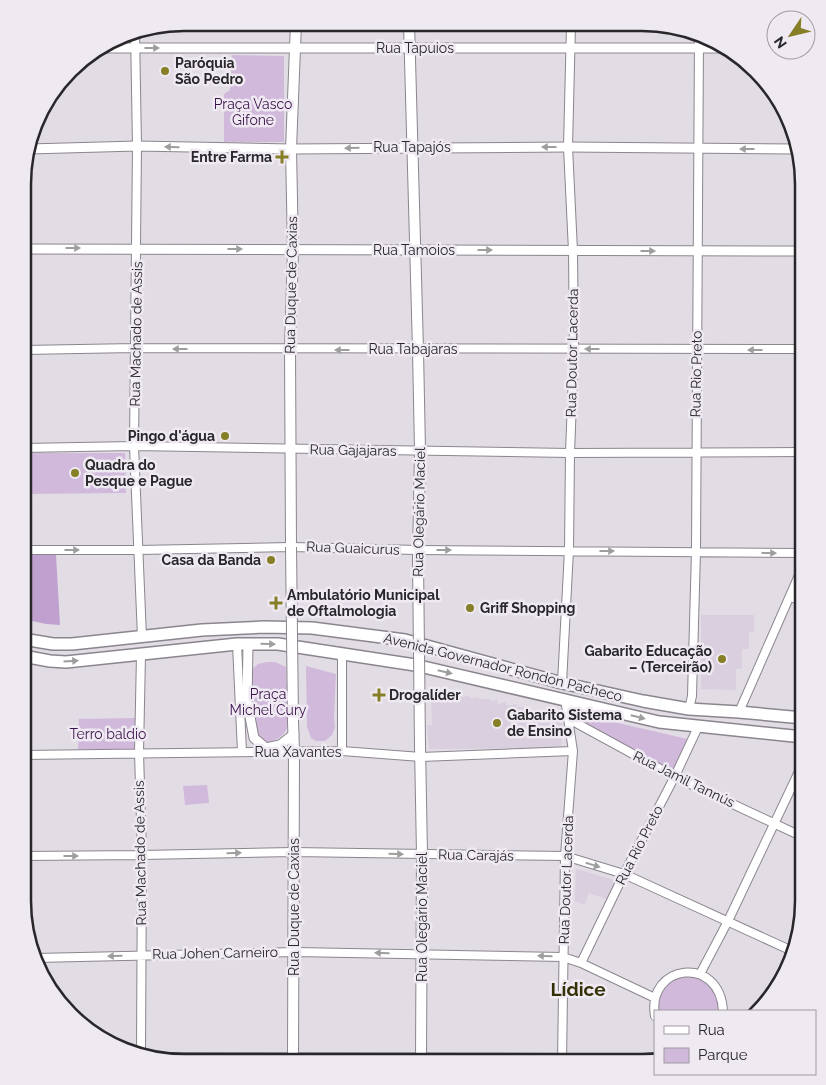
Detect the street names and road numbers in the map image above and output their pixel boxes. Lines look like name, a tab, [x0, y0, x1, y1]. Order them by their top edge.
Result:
street label: Rua Tapuios	[376, 40, 454, 56]
street label: Rua Tapajós	[373, 139, 451, 155]
street label: Rua Duque de Caxias	[282, 216, 300, 354]
street label: Rua Tamoios	[373, 242, 455, 258]
street label: Rua Machado de Assis	[127, 261, 145, 407]
street label: Rua Doutor Lacerda	[563, 288, 581, 418]
street label: Rua Rio Preto	[687, 330, 705, 418]
street label: Rua Tabajaras	[368, 341, 458, 357]
street label: Rua Gajajaras	[309, 441, 397, 459]
street label: Rua Olegário Maciel	[410, 447, 428, 577]
street label: Rua Guaicurus	[306, 538, 400, 558]
street label: Avenida Governador Rondon Pacheco	[382, 630, 624, 704]
street label: Rua Xavantes	[254, 744, 342, 760]
street label: Rua Jamil Tannús	[631, 747, 738, 811]
street label: Rua Machado de Assis	[131, 780, 149, 926]
street label: Rua Rio Preto	[612, 803, 666, 887]
street label: Rua Doutor Lacerda	[556, 815, 576, 945]
street label: Rua Duque de Caxias	[286, 838, 302, 976]
street label: Rua Carajás	[438, 846, 514, 864]
street label: Rua Olegário Maciel	[414, 852, 430, 982]
street label: Rua Johen Carneiro	[152, 944, 278, 962]

